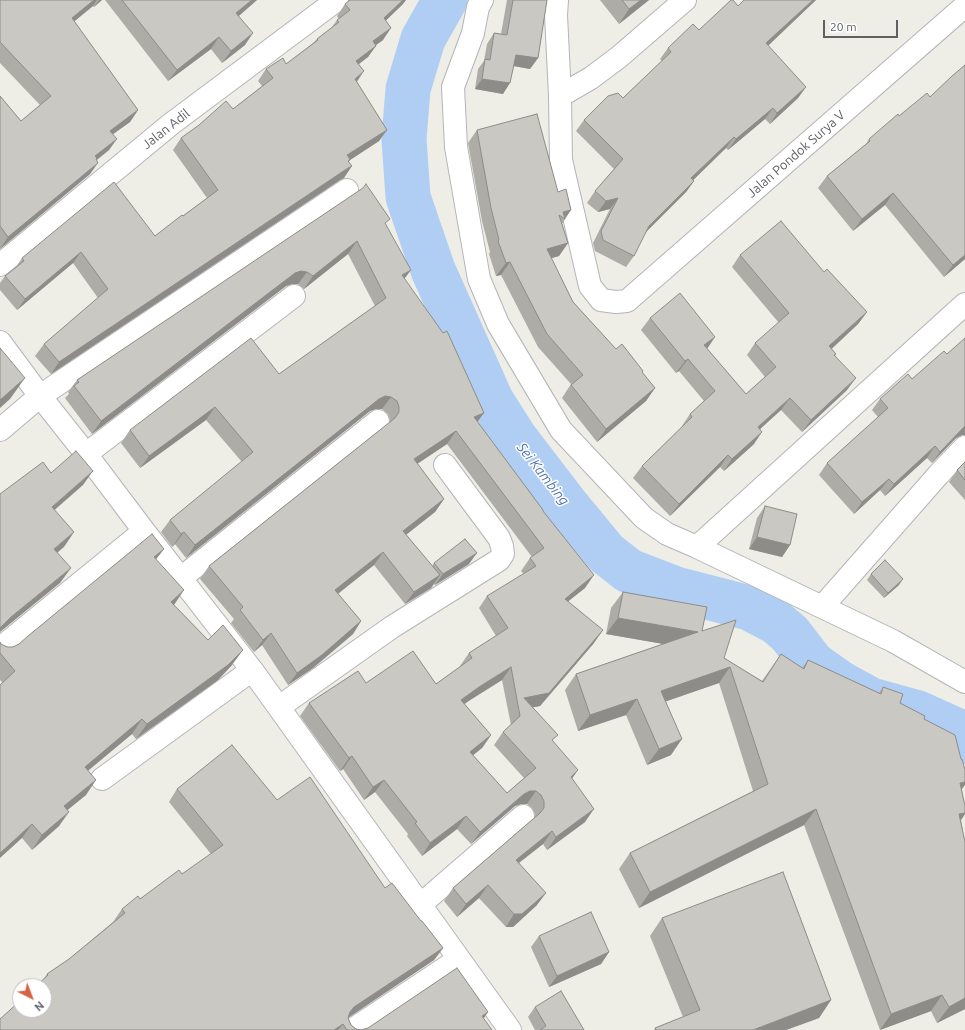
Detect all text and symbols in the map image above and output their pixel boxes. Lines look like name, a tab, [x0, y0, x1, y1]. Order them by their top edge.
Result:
scale bar	[825, 12, 900, 38]
text: 20 m	[830, 20, 857, 33]
street label: Jalan Adil	[139, 106, 193, 152]
street label: Jalan Pondok Surya V	[744, 107, 848, 201]
water label: Sei Kambing	[513, 439, 573, 509]
north arrow	[12, 978, 52, 1018]
text: N	[32, 999, 46, 1013]

